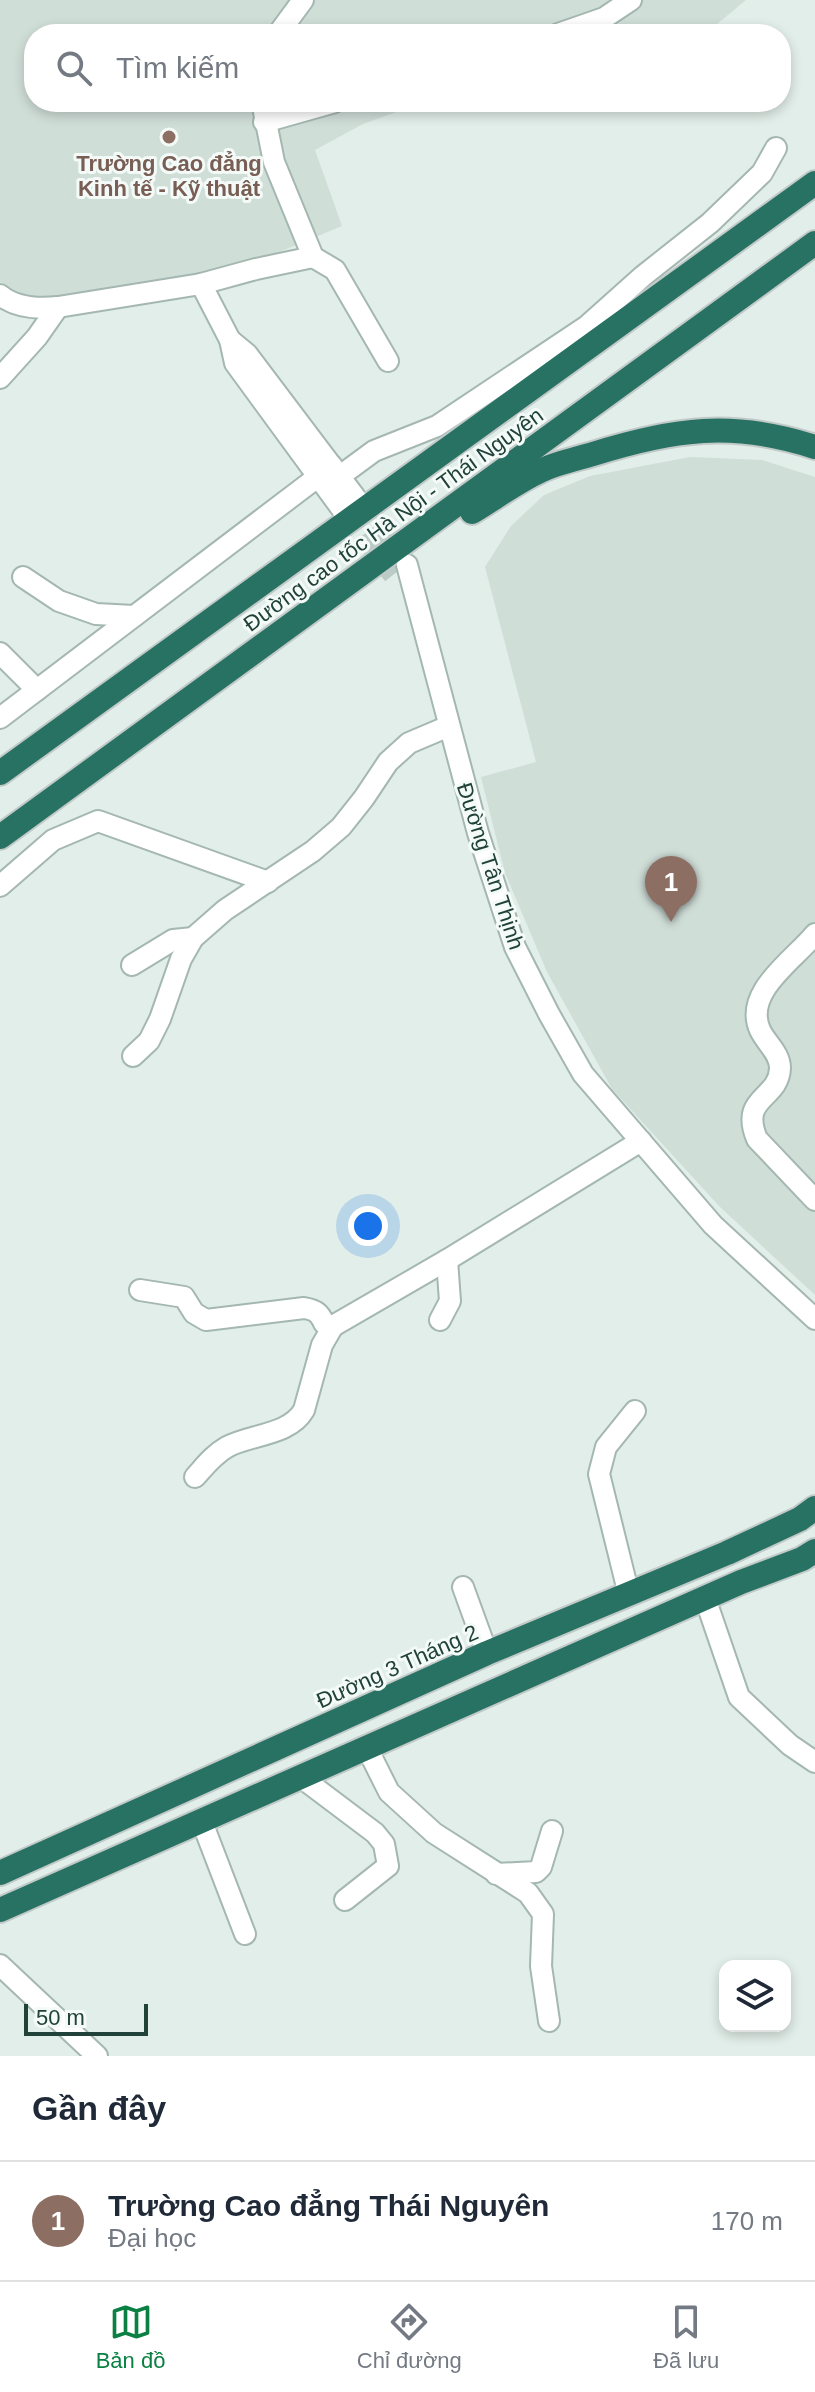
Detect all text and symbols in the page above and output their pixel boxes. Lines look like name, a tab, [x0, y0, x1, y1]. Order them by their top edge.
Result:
search box	[24, 24, 791, 112]
icon: search	[52, 46, 96, 90]
text: Tìm kiếm	[116, 51, 239, 84]
marker: Trường Cao đẳng Kinh tế - Kỹ thuật	[160, 128, 178, 146]
place label: Trường Cao đẳng Kinh tế - Kỹ thuật	[76, 151, 262, 201]
street label: Đường cao tốc Hà Nội - Thái Nguyên	[239, 402, 548, 636]
street label: Đường Tân Thịnh	[452, 780, 529, 953]
pin: 1	[645, 856, 697, 922]
your location	[348, 1206, 388, 1246]
street label: Đường 3 Tháng 2	[312, 1620, 482, 1713]
map controls	[719, 1960, 791, 2032]
button: layers	[719, 1960, 791, 2032]
scale bar	[24, 2000, 148, 2036]
text: 50 m	[36, 2005, 85, 2030]
text: Gần đây	[32, 2089, 166, 2127]
text: Trường Cao đẳng Thái Nguyên	[108, 2189, 549, 2222]
text: 1	[51, 2206, 65, 2236]
text: 170 m	[711, 2206, 783, 2236]
text: Đại học	[108, 2223, 196, 2253]
tab: Bản đồ	[96, 2300, 165, 2374]
tab: Chỉ đường	[357, 2300, 462, 2374]
tab: Đã lưu	[653, 2300, 719, 2374]

